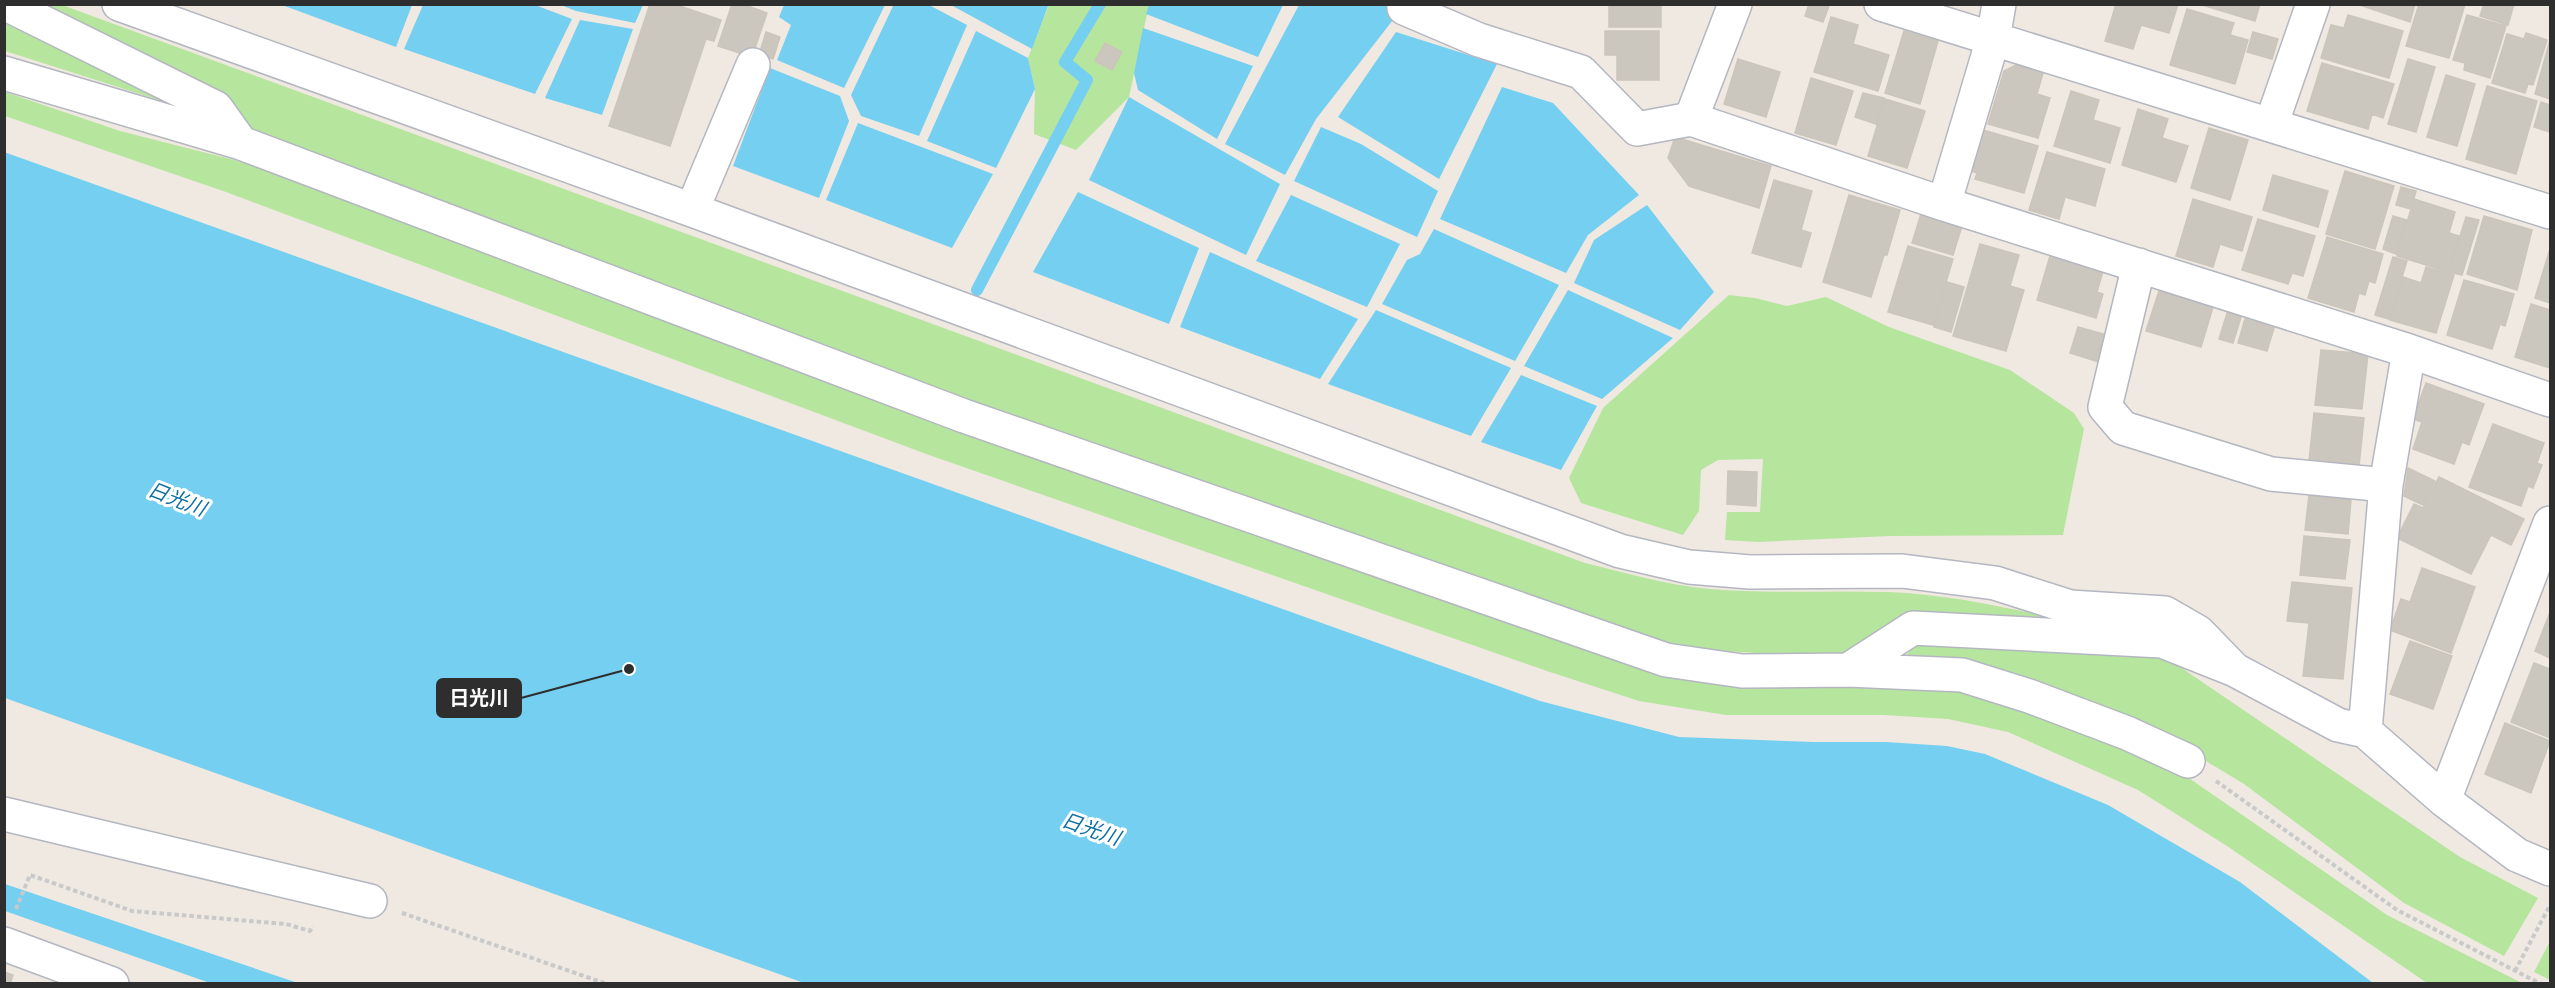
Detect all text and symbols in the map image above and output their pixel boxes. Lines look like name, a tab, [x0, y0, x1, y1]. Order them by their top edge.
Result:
water label: 日光川	[145, 477, 211, 522]
callout: 日光川	[437, 679, 521, 717]
text: 日光川	[449, 686, 509, 710]
water label: 日光川	[1059, 808, 1125, 851]

